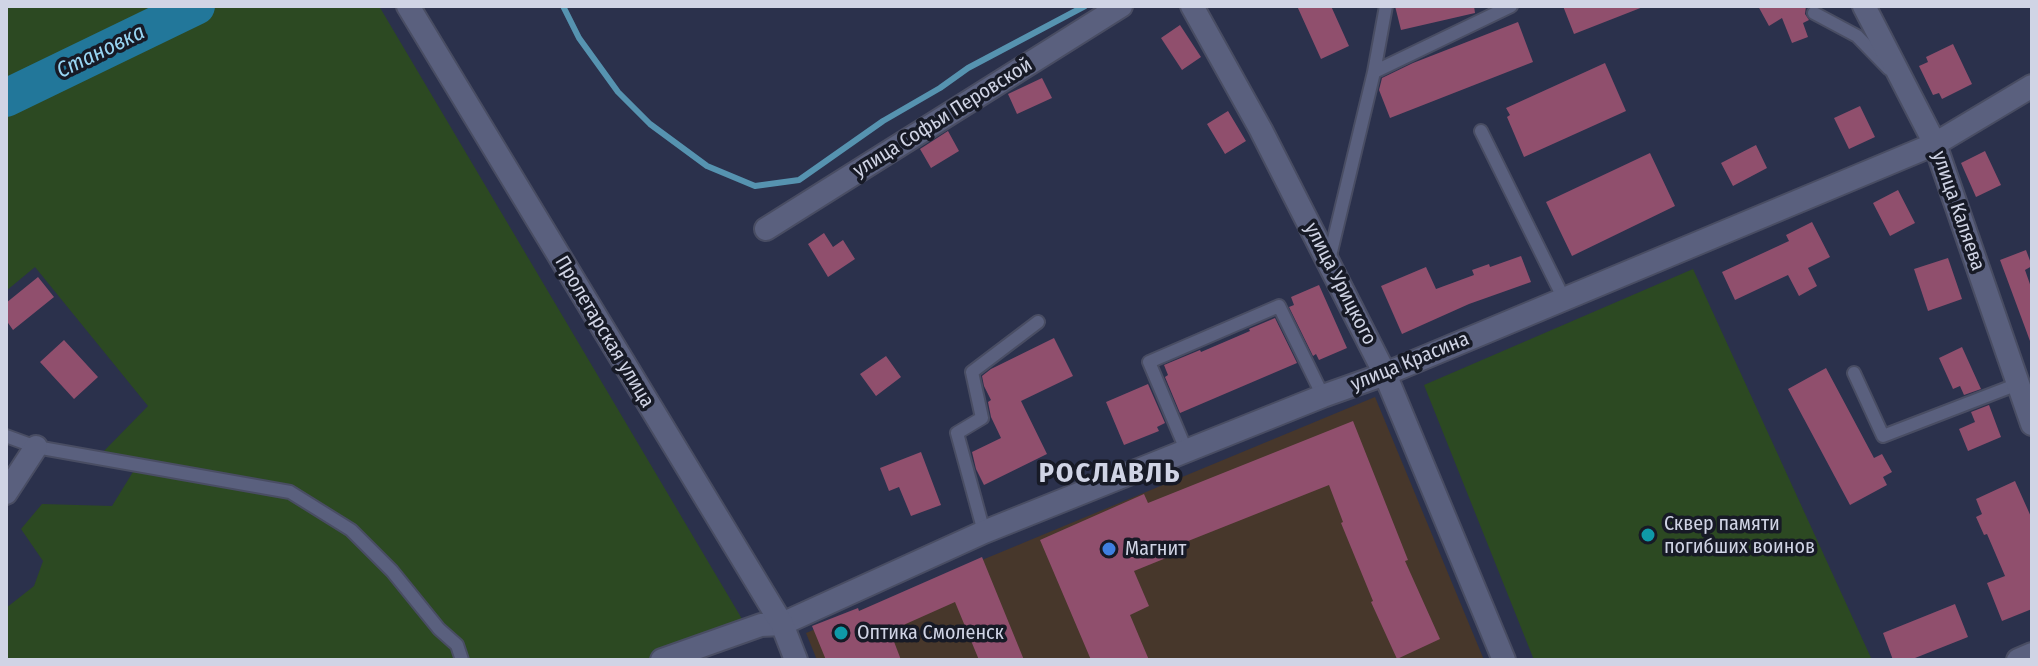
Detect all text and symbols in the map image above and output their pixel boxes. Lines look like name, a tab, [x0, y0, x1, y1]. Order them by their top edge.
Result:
water label: Становка	[53, 19, 149, 85]
street label: улица Софьи Перовской	[849, 53, 1037, 183]
street label: улица Каляева	[1926, 148, 1990, 274]
street label: улица Урицкого	[1299, 219, 1381, 349]
street label: Пролетарская улица	[549, 252, 659, 412]
street label: улица Красина	[1347, 327, 1473, 397]
district label: РОСЛАВЛЬ	[1039, 457, 1181, 491]
place label: Сквер памяти погибших воинов	[1664, 512, 1815, 559]
marker: Сквер памяти погибших воинов	[1639, 526, 1657, 544]
place label: Магнит	[1125, 537, 1186, 561]
marker: Магнит	[1100, 540, 1118, 558]
place label: Оптика Смоленск	[857, 621, 1004, 645]
marker: Оптика Смоленск	[832, 624, 850, 642]

